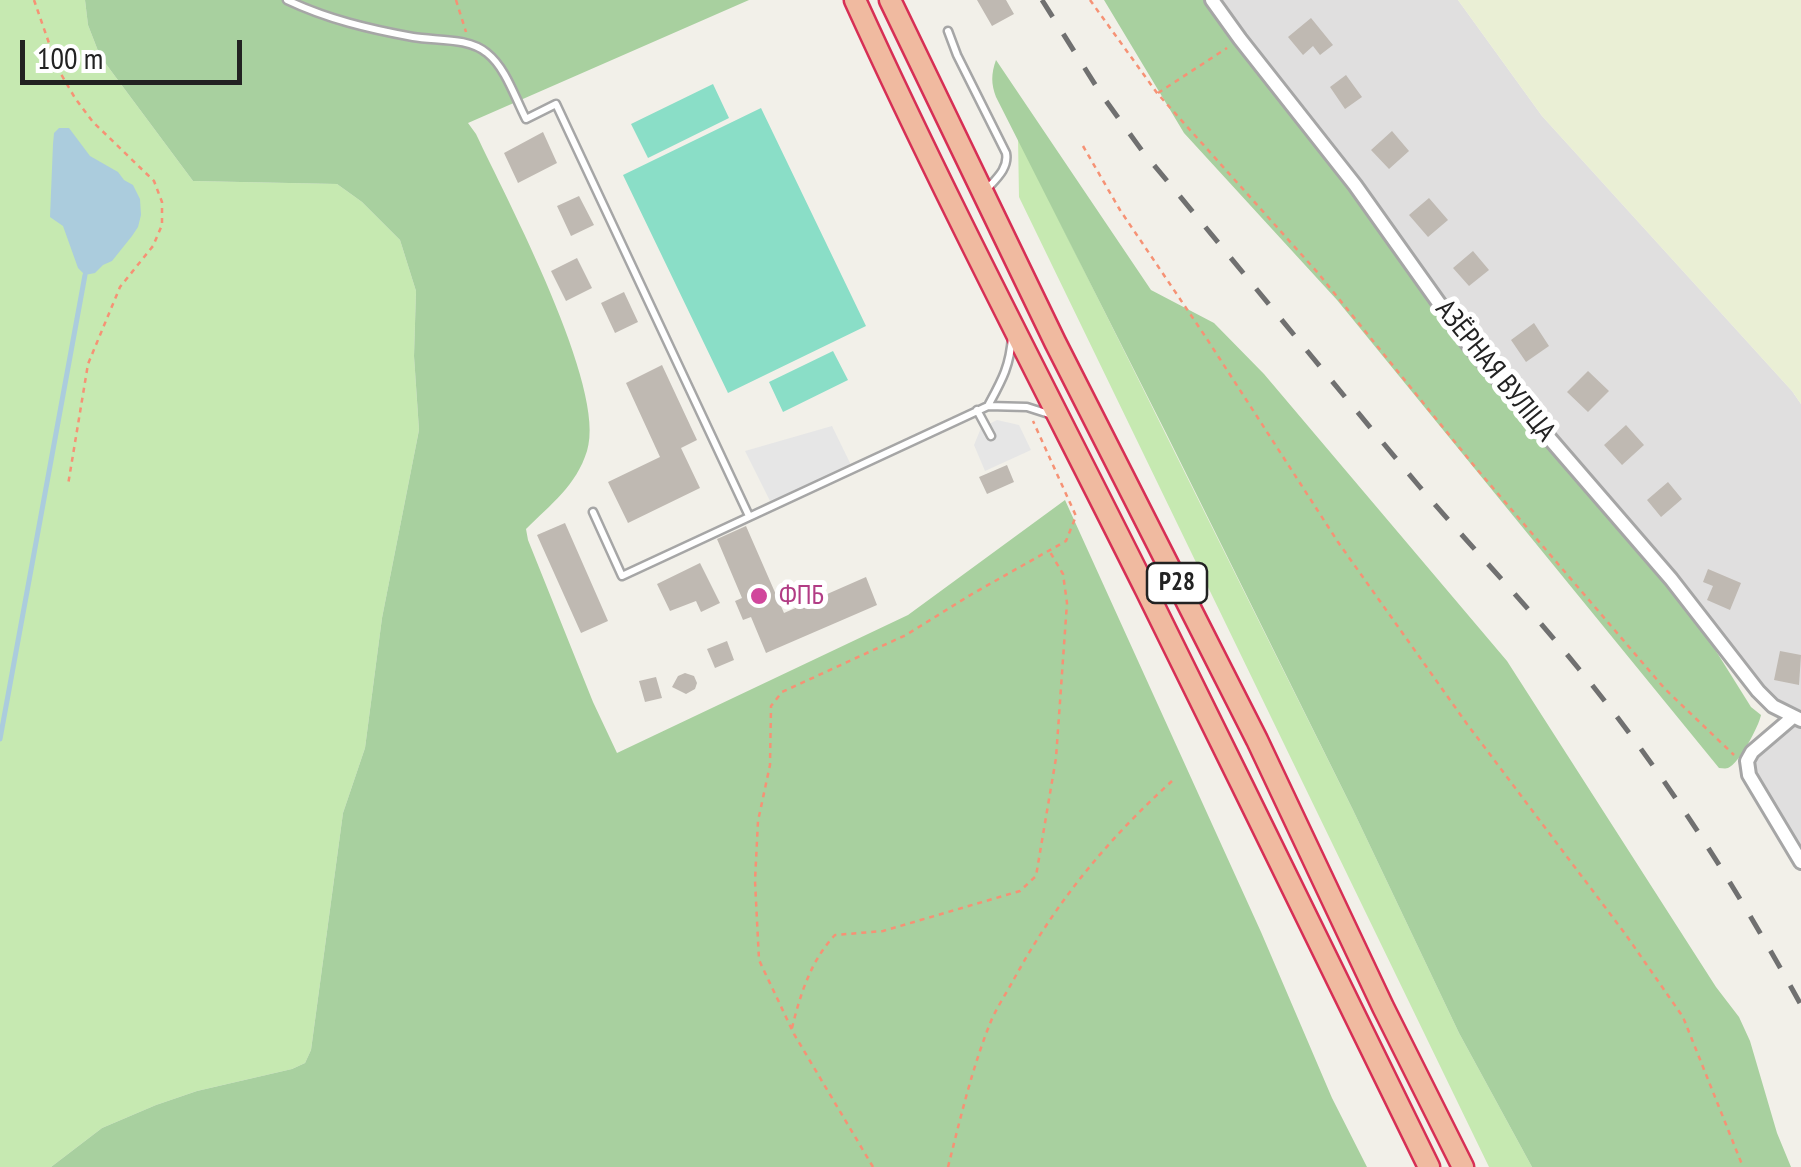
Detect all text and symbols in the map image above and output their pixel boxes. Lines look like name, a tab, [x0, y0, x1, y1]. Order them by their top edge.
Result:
scale bar	[25, 20, 248, 82]
text: 100 m	[37, 38, 103, 77]
street label: АЗЁРНАЯ ВУЛІЦА	[1428, 294, 1562, 448]
road number: Р28	[1147, 563, 1207, 603]
place label: ФПБ	[779, 579, 824, 613]
marker: ФПБ	[748, 585, 770, 607]

